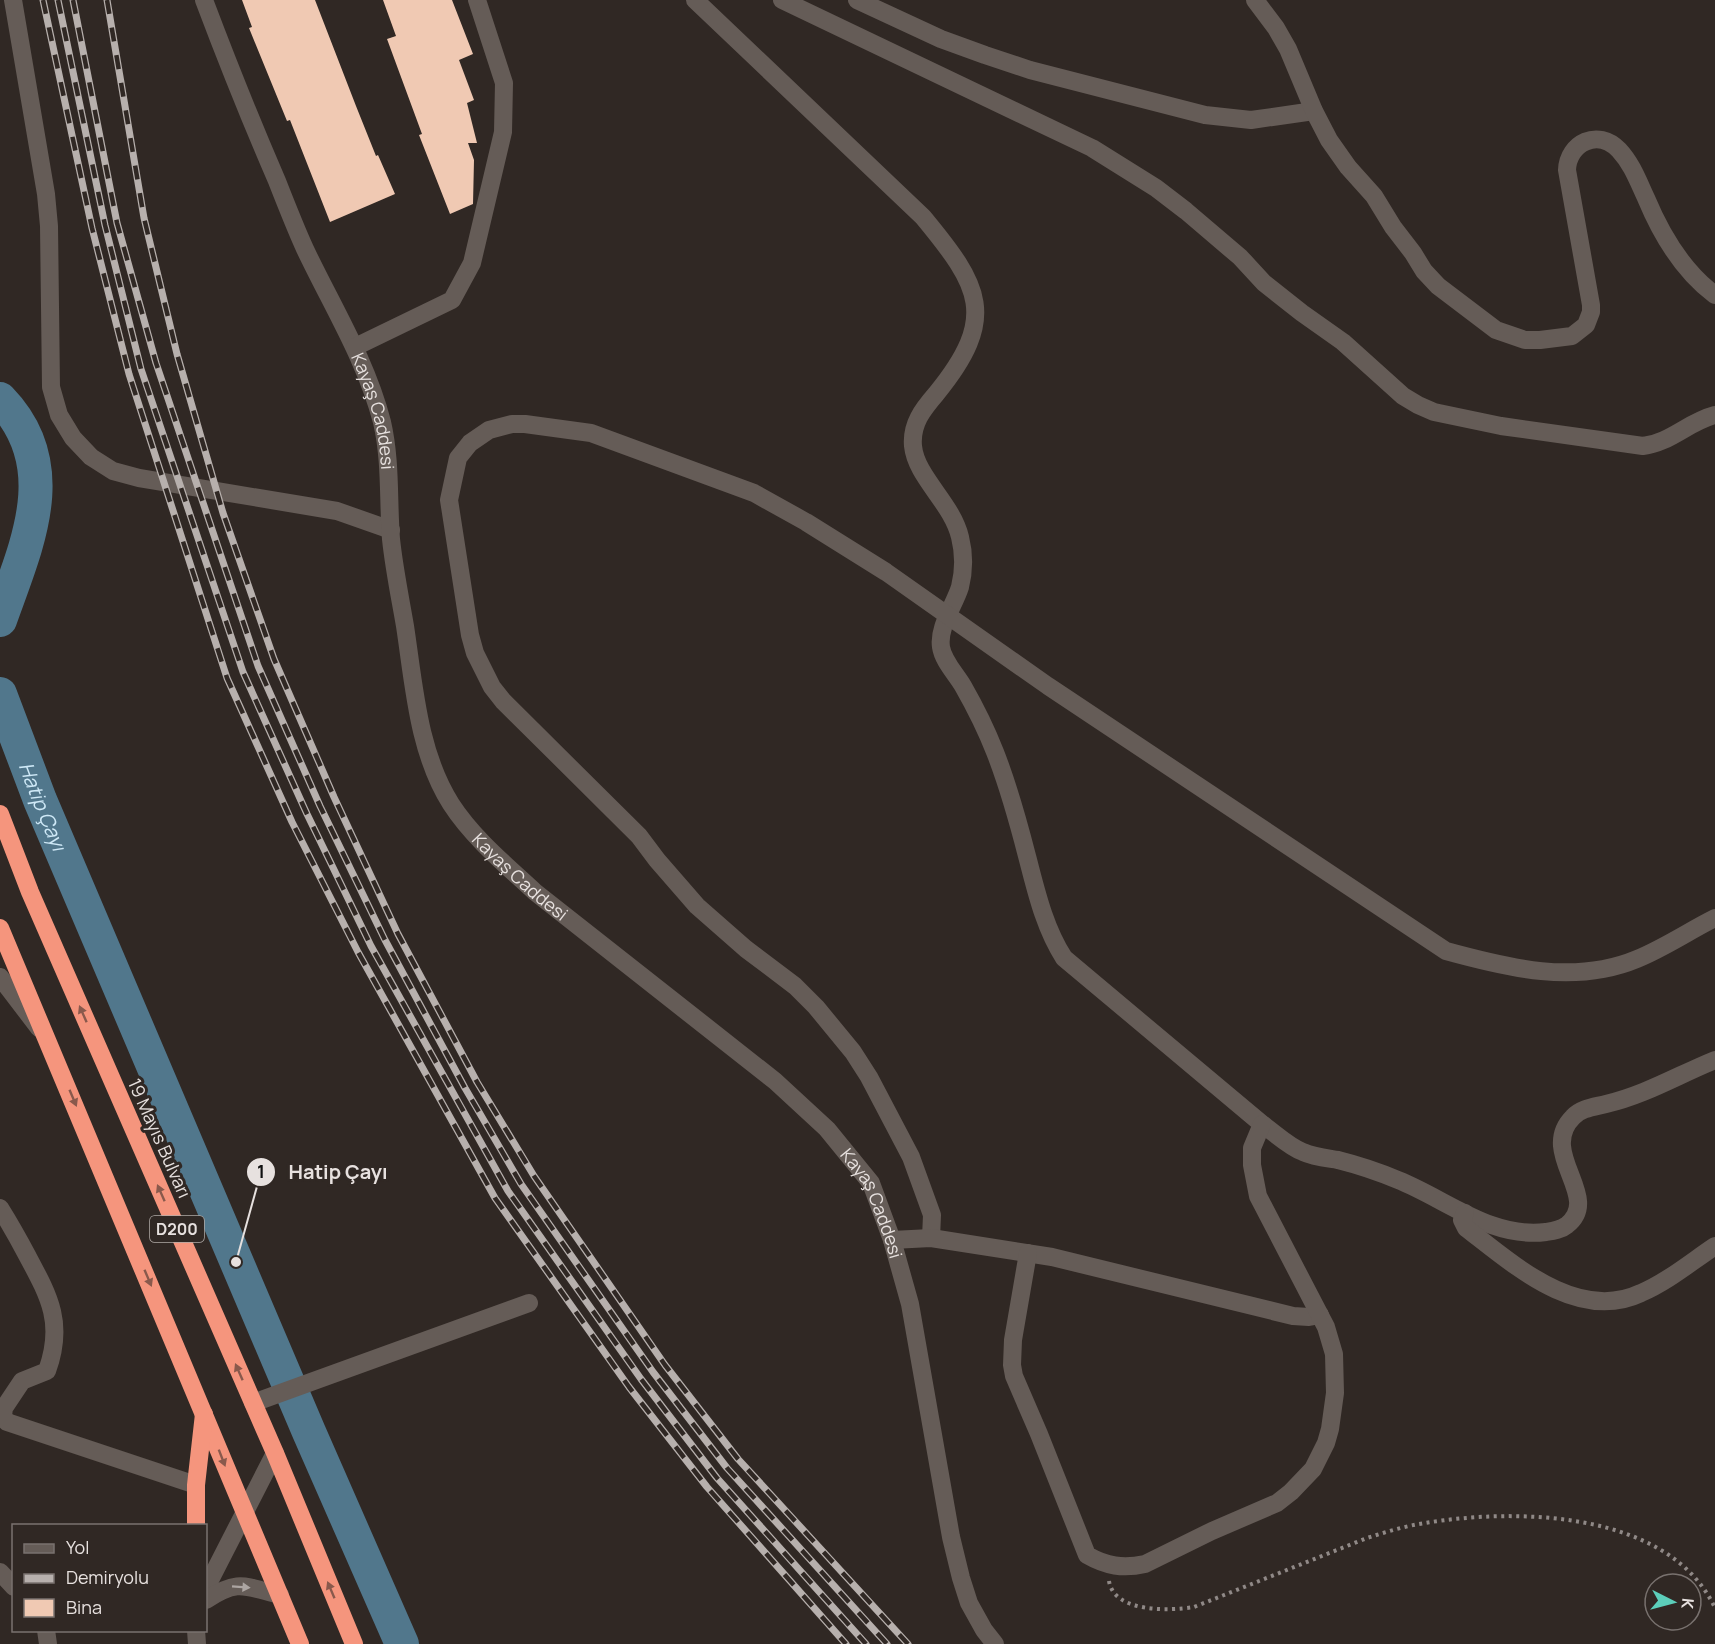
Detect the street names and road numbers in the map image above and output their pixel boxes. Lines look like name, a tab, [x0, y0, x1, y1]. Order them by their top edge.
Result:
street label: Kayaş Caddesi	[346, 349, 400, 470]
street label: Kayaş Caddesi	[467, 827, 573, 926]
street label: 19 Mayıs Bulvarı	[123, 1074, 197, 1202]
street label: Kayaş Caddesi	[835, 1143, 909, 1261]
road number: D200	[150, 1216, 204, 1242]

